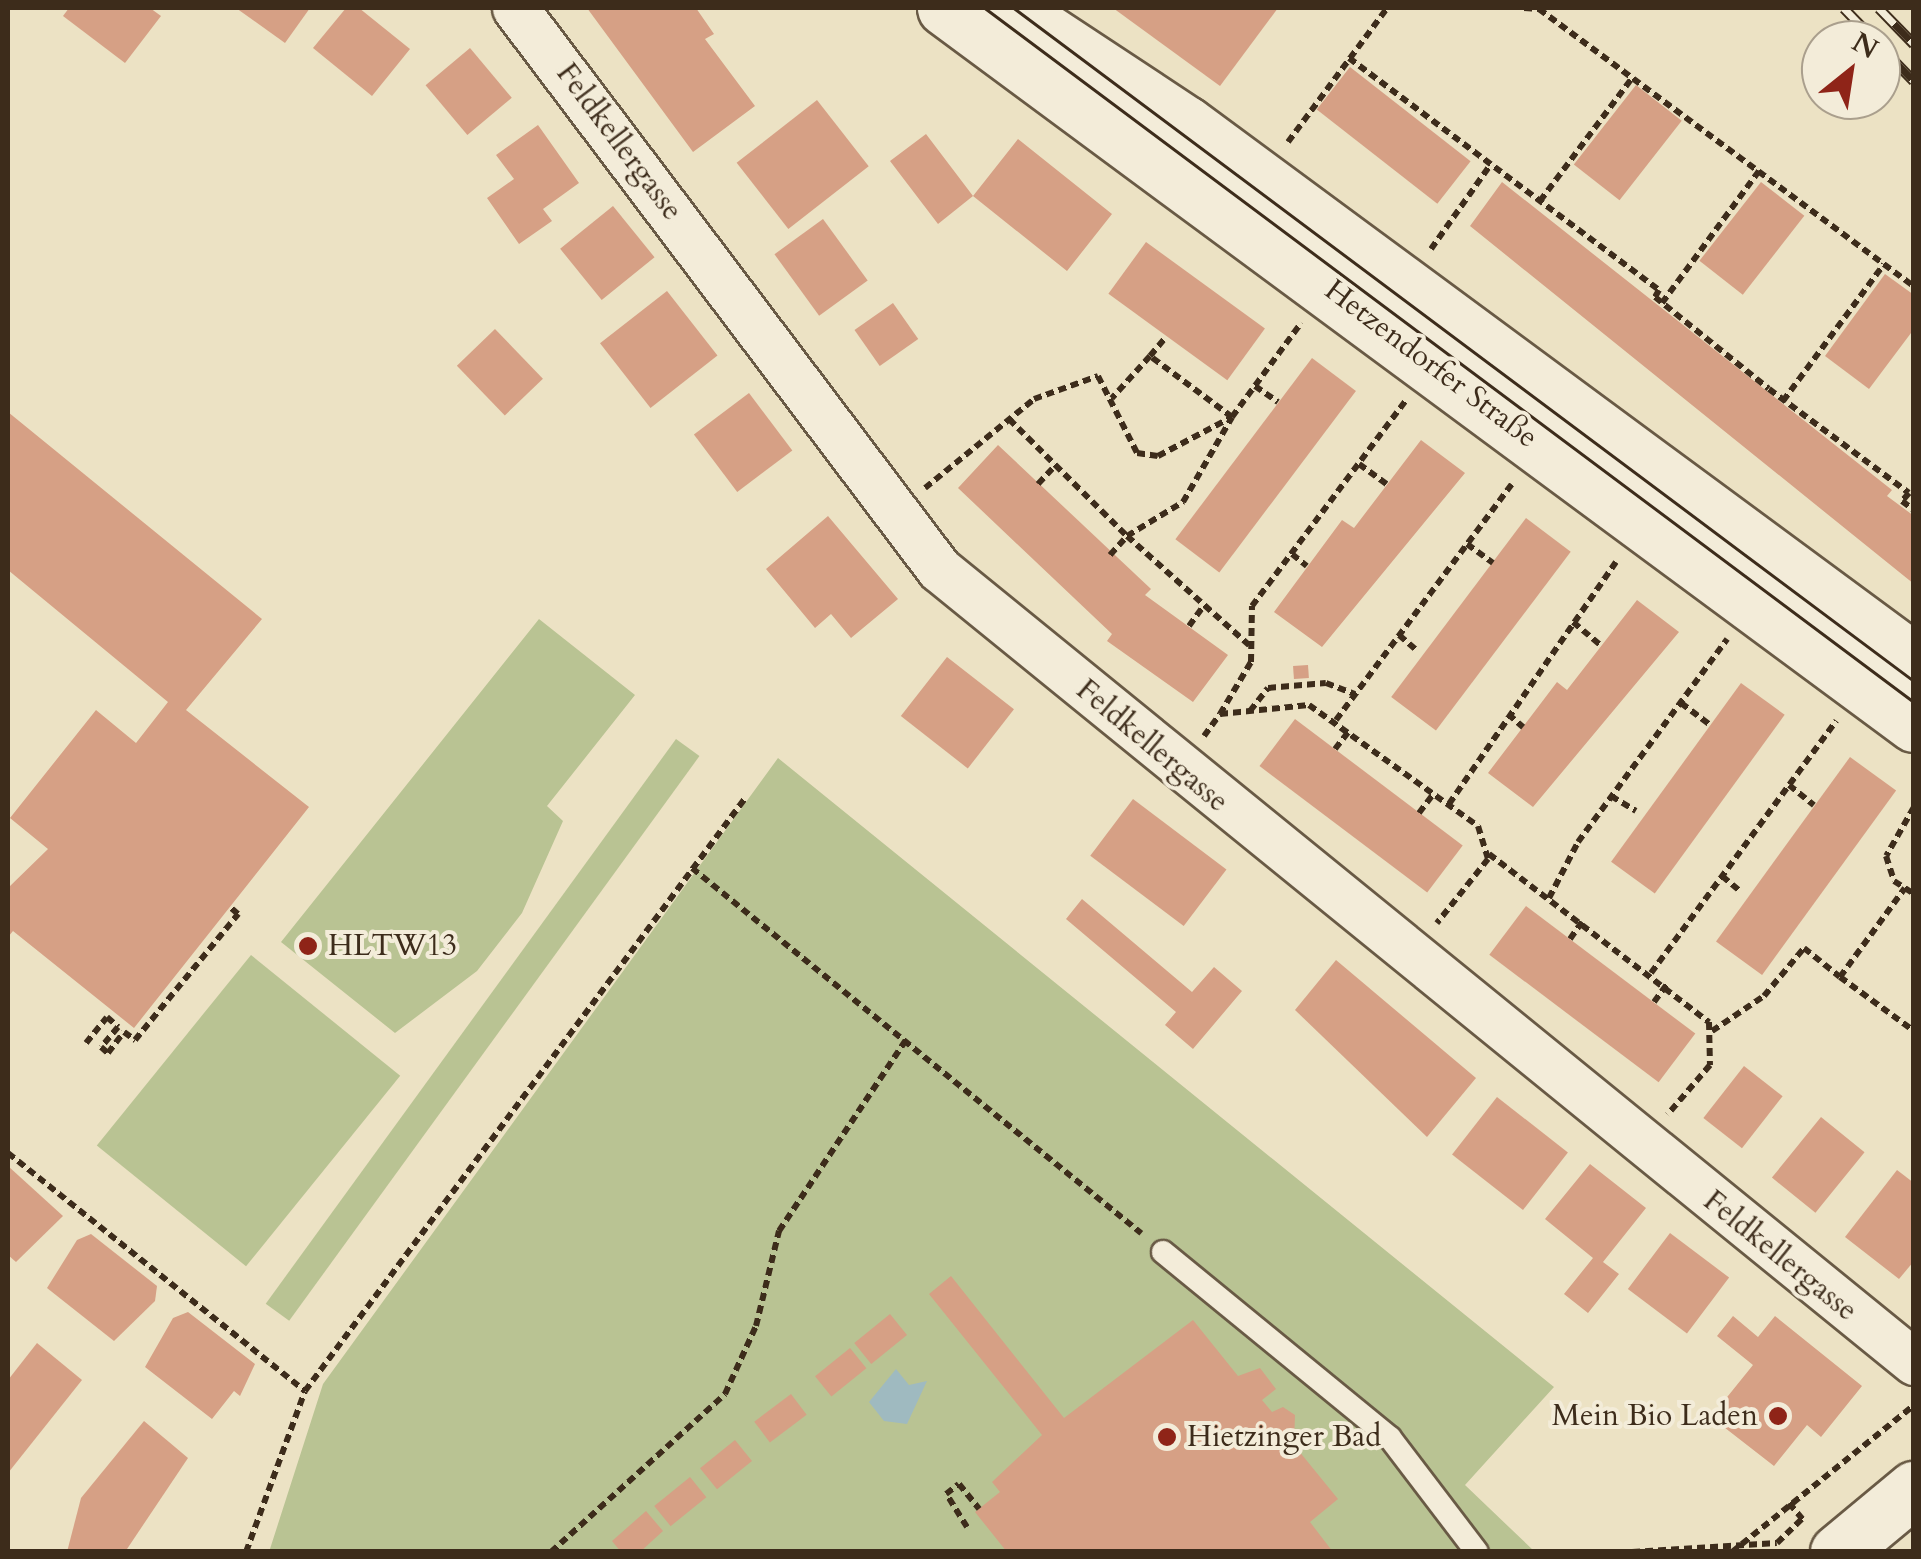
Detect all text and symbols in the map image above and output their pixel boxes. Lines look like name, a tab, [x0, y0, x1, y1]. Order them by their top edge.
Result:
north arrow	[1801, 20, 1901, 120]
text: N	[1845, 23, 1885, 68]
street label: Feldkellergasse	[548, 56, 690, 228]
street label: Hetzendorfer Straße	[1318, 272, 1544, 456]
street label: Feldkellergasse	[1069, 672, 1235, 820]
place label: HLTW13	[328, 928, 457, 964]
marker: HLTW13	[297, 935, 319, 957]
street label: Feldkellergasse	[1696, 1183, 1864, 1329]
place label: Mein Bio Laden	[1552, 1398, 1758, 1434]
marker: Mein Bio Laden	[1767, 1405, 1789, 1427]
place label: Hietzinger Bad	[1187, 1419, 1381, 1455]
marker: Hietzinger Bad	[1156, 1426, 1178, 1448]

